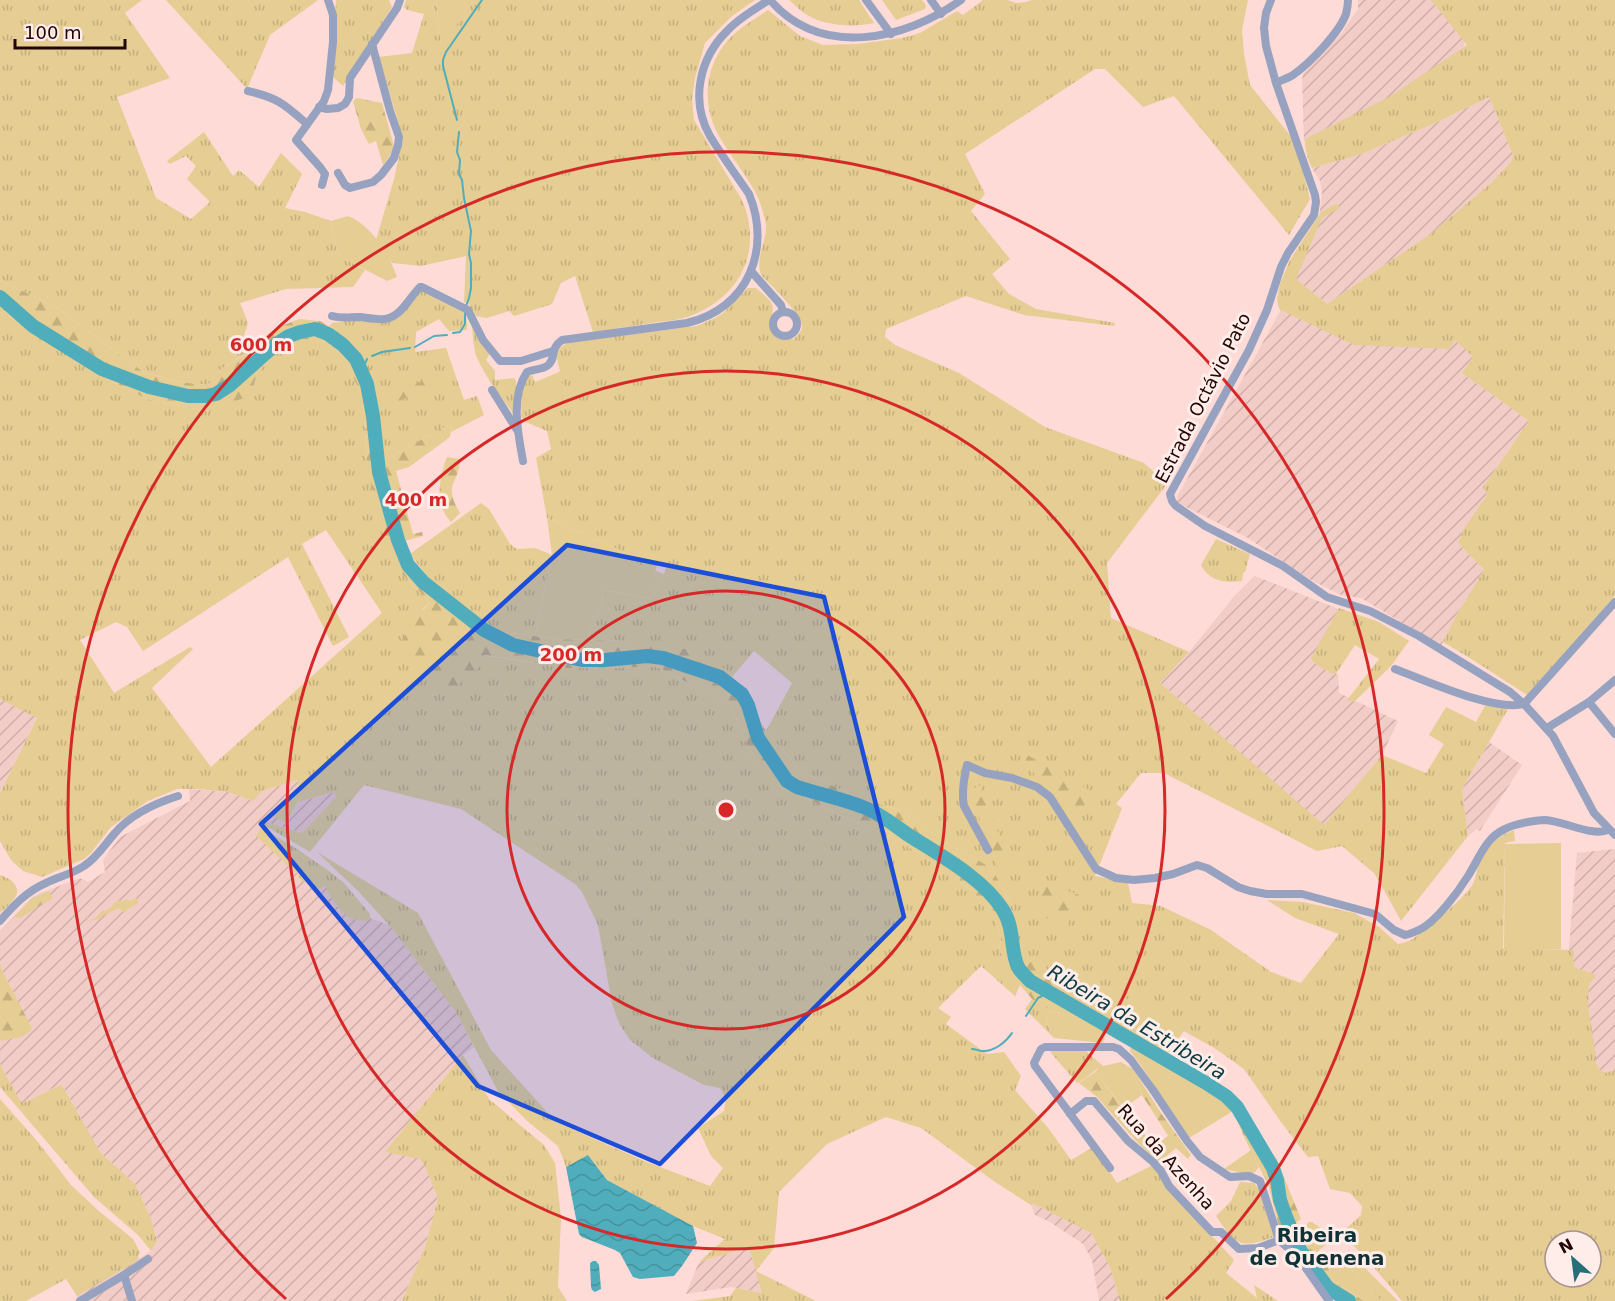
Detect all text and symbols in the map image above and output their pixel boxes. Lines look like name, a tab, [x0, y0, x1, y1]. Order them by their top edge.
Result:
scale bar	[15, 12, 124, 50]
text: 100 m	[24, 22, 82, 43]
street label: Estrada Octávio Pato	[1150, 309, 1255, 486]
text: 600 m	[230, 334, 292, 355]
text: 400 m	[385, 489, 447, 510]
text: 200 m	[540, 644, 602, 665]
centre of rings	[716, 800, 736, 820]
water label: Ribeira da Estribeira	[1043, 959, 1231, 1085]
street label: Rua da Azenha	[1113, 1100, 1219, 1214]
district label: Ribeira de Quenena	[1249, 1223, 1385, 1270]
north arrow	[1543, 1229, 1603, 1289]
text: N	[1556, 1235, 1577, 1258]

